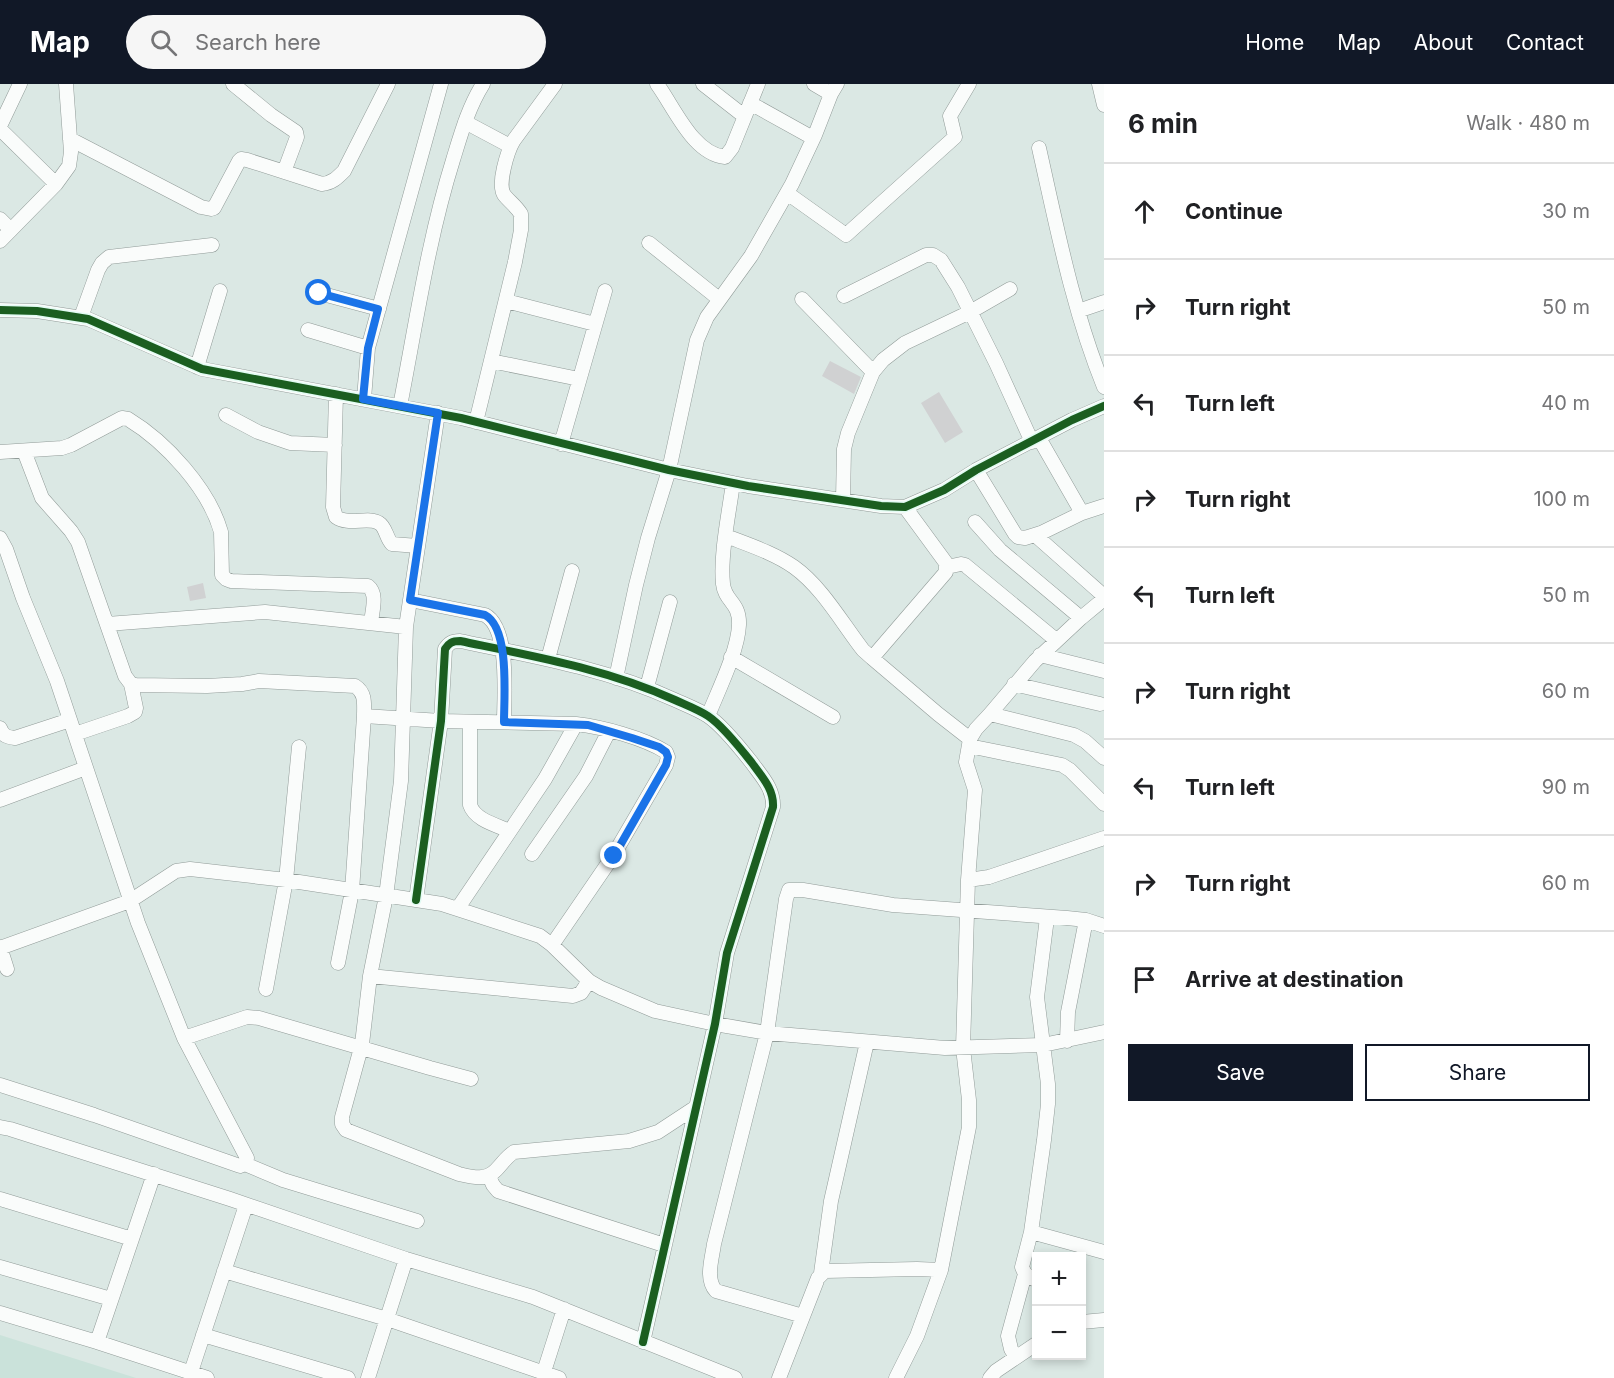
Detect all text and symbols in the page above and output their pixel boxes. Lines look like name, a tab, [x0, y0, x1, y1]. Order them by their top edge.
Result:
search box	[126, 15, 546, 69]
text: Map	[30, 25, 90, 59]
icon: search	[147, 26, 180, 59]
text: Search here	[195, 29, 321, 55]
text: Home	[1245, 30, 1304, 55]
text: Map	[1337, 30, 1381, 55]
text: About	[1414, 30, 1473, 55]
text: Contact	[1506, 30, 1584, 55]
text: 6 min	[1128, 108, 1198, 139]
text: Walk · 480 m	[1466, 111, 1590, 135]
icon: ahead	[1128, 195, 1161, 228]
text: Continue	[1185, 198, 1283, 224]
text: 30 m	[1542, 199, 1590, 223]
route start	[305, 279, 331, 305]
icon: right	[1128, 291, 1161, 324]
text: Turn right	[1185, 294, 1291, 320]
text: 50 m	[1542, 295, 1590, 319]
icon: left	[1128, 387, 1161, 420]
text: Turn left	[1185, 390, 1275, 416]
text: 40 m	[1541, 391, 1590, 415]
icon: right	[1128, 483, 1161, 516]
text: Turn right	[1185, 486, 1291, 512]
text: 100 m	[1533, 487, 1590, 511]
icon: left	[1128, 579, 1161, 612]
text: Turn left	[1185, 582, 1275, 608]
text: 50 m	[1542, 583, 1590, 607]
icon: right	[1128, 675, 1161, 708]
text: Turn right	[1185, 678, 1291, 704]
text: 60 m	[1542, 679, 1590, 703]
icon: left	[1128, 771, 1161, 804]
text: Turn left	[1185, 774, 1275, 800]
text: 90 m	[1542, 775, 1590, 799]
route end	[600, 842, 626, 868]
icon: right	[1128, 867, 1161, 900]
text: Turn right	[1185, 870, 1291, 896]
text: 60 m	[1542, 871, 1590, 895]
icon: arrive	[1128, 963, 1161, 996]
text: Arrive at destination	[1185, 966, 1404, 992]
button: Save	[1128, 1044, 1353, 1101]
button: Share	[1365, 1044, 1590, 1101]
map controls	[1032, 1252, 1086, 1360]
button: +	[1032, 1252, 1086, 1306]
button: −	[1032, 1306, 1086, 1360]

